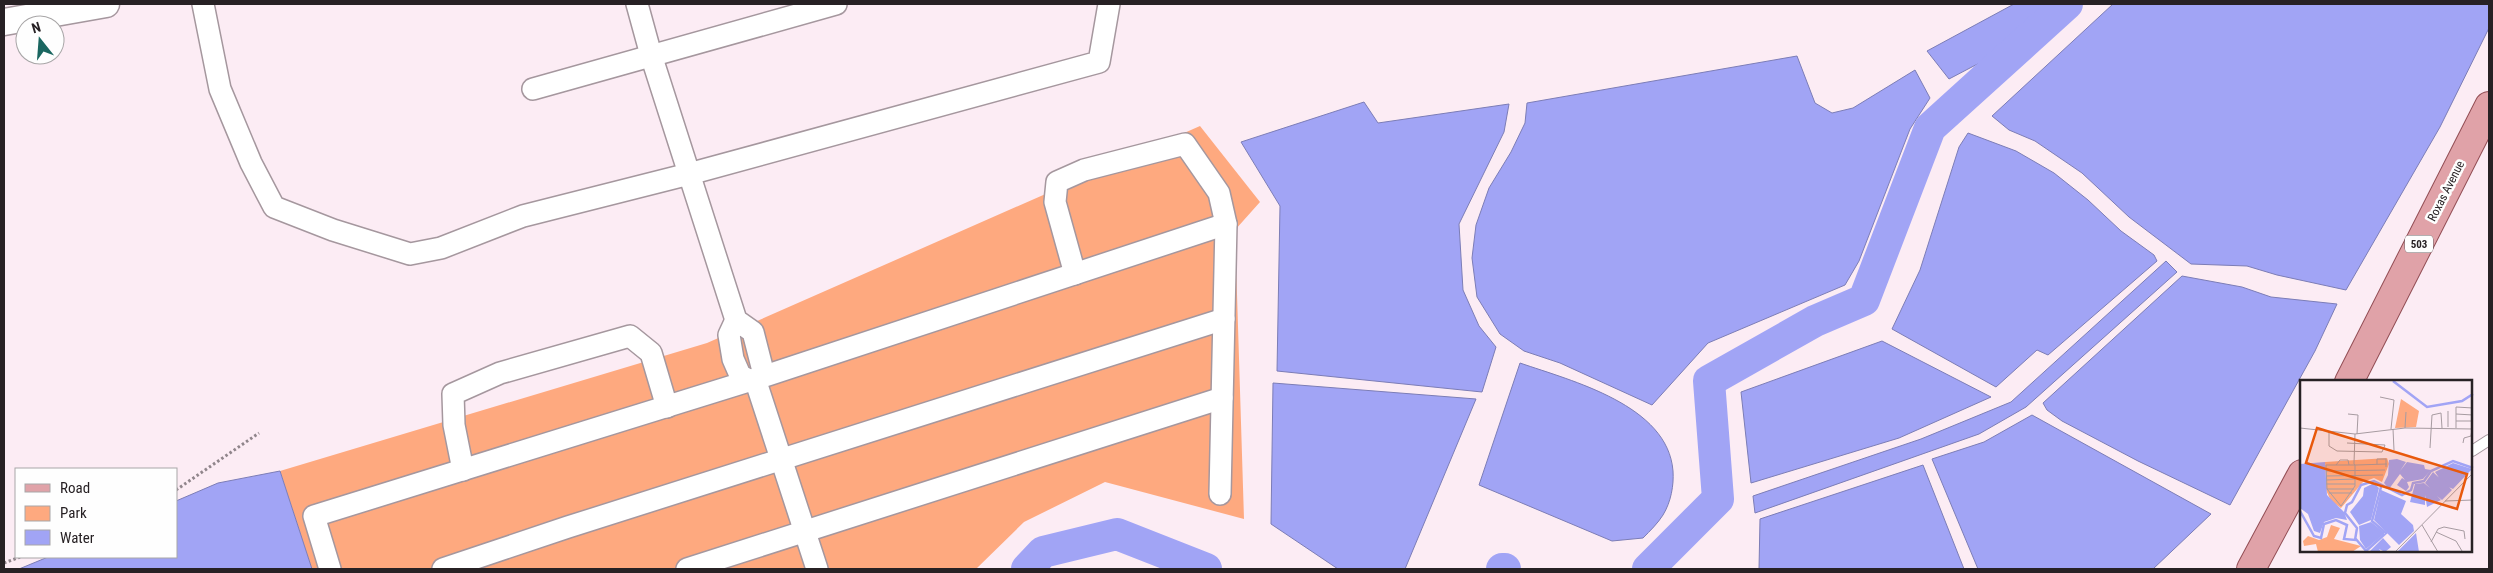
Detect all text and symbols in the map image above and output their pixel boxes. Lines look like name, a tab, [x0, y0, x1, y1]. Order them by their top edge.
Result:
north arrow	[15, 15, 65, 65]
text: N	[30, 19, 43, 36]
street label: Roxas Avenue	[2425, 158, 2467, 224]
road number: 503	[2405, 235, 2433, 252]
inset map	[2300, 380, 2473, 553]
legend	[15, 468, 178, 558]
text: Road	[60, 479, 90, 497]
text: Park	[60, 504, 87, 522]
text: Water	[60, 529, 95, 547]

